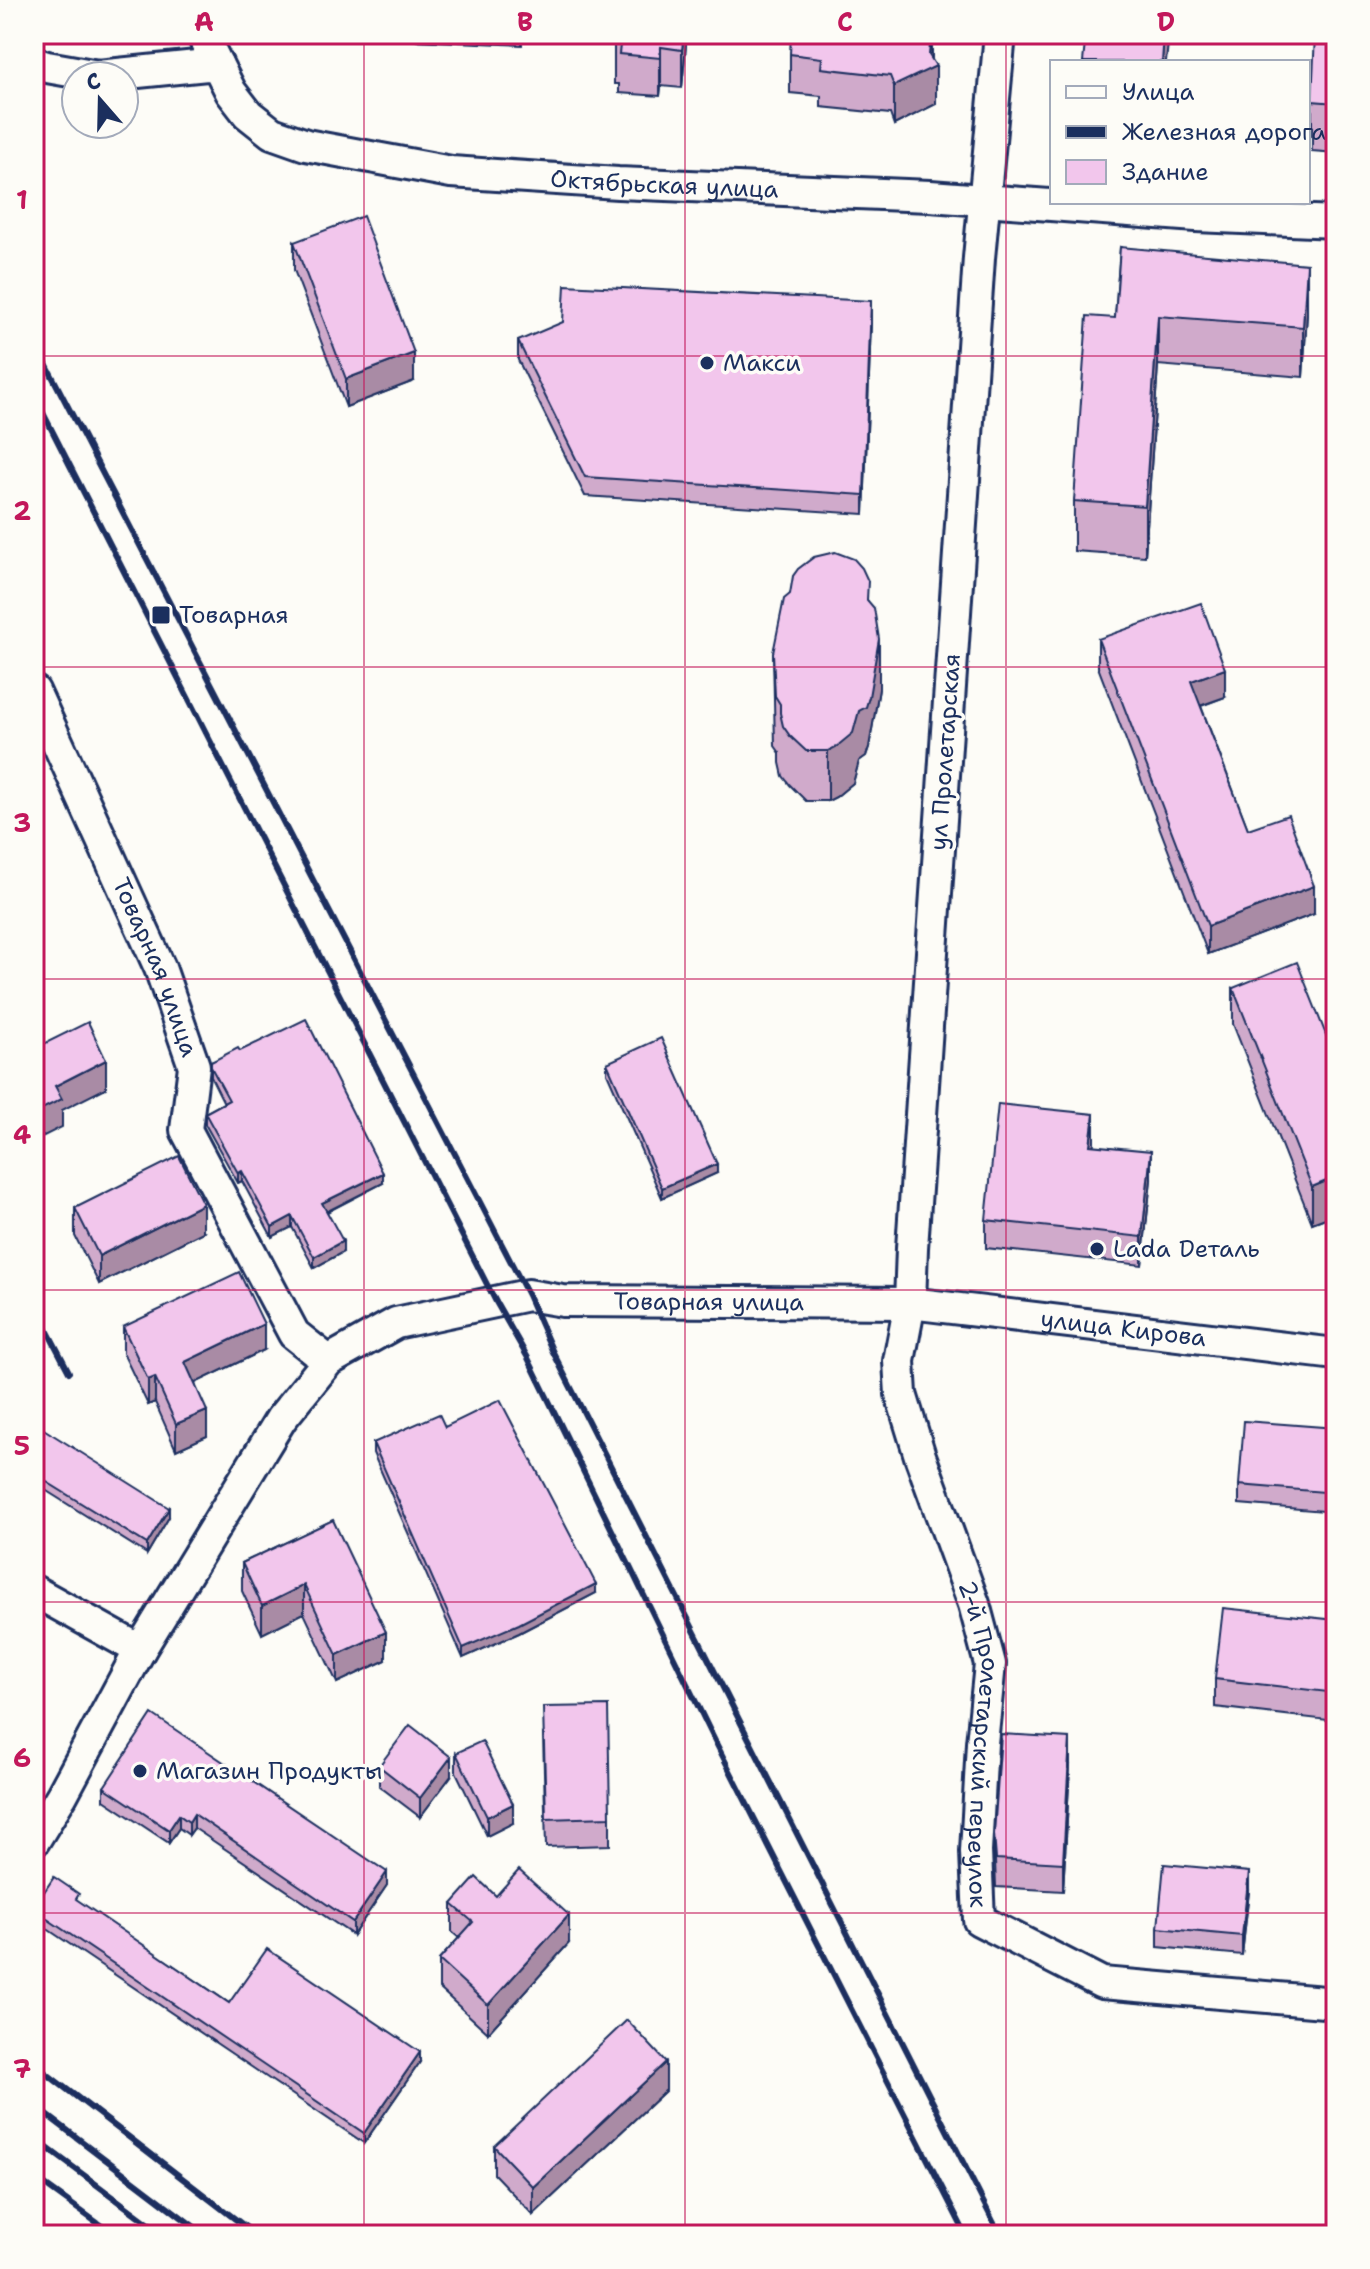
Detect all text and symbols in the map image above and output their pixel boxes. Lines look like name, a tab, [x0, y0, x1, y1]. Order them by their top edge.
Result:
text: A	[194, 4, 214, 39]
text: B	[517, 4, 533, 39]
text: C	[837, 4, 853, 39]
text: D	[1157, 4, 1175, 39]
north arrow	[60, 60, 140, 140]
legend	[1050, 60, 1310, 204]
text: С	[82, 66, 105, 98]
text: Улица	[1122, 76, 1195, 108]
text: Железная дорога	[1122, 116, 1326, 148]
text: Здание	[1122, 156, 1209, 188]
street label: Октябрьская улица	[549, 163, 779, 206]
text: 1	[16, 182, 28, 217]
place label: Макси	[723, 347, 801, 379]
marker: Макси	[698, 354, 716, 372]
text: 2	[13, 493, 31, 528]
place label: Товарная	[179, 599, 289, 631]
marker: Товарная	[150, 604, 172, 626]
street label: ул Пролетарская	[922, 652, 968, 852]
text: 3	[13, 805, 31, 840]
street label: Товарная улица	[105, 873, 206, 1061]
text: 4	[13, 1117, 31, 1152]
place label: Lada Dеталь	[1113, 1233, 1260, 1265]
marker: Lada Dеталь	[1088, 1240, 1106, 1258]
street label: Товарная улица	[614, 1285, 804, 1318]
street label: улица Кирова	[1039, 1303, 1208, 1354]
text: 5	[14, 1428, 30, 1463]
street label: 2-й Пролетарский переулок	[951, 1576, 1007, 1909]
text: 6	[13, 1740, 31, 1775]
place label: Магазин Продукты	[156, 1755, 382, 1787]
marker: Магазин Продукты	[131, 1762, 149, 1780]
text: 7	[13, 2051, 31, 2086]

